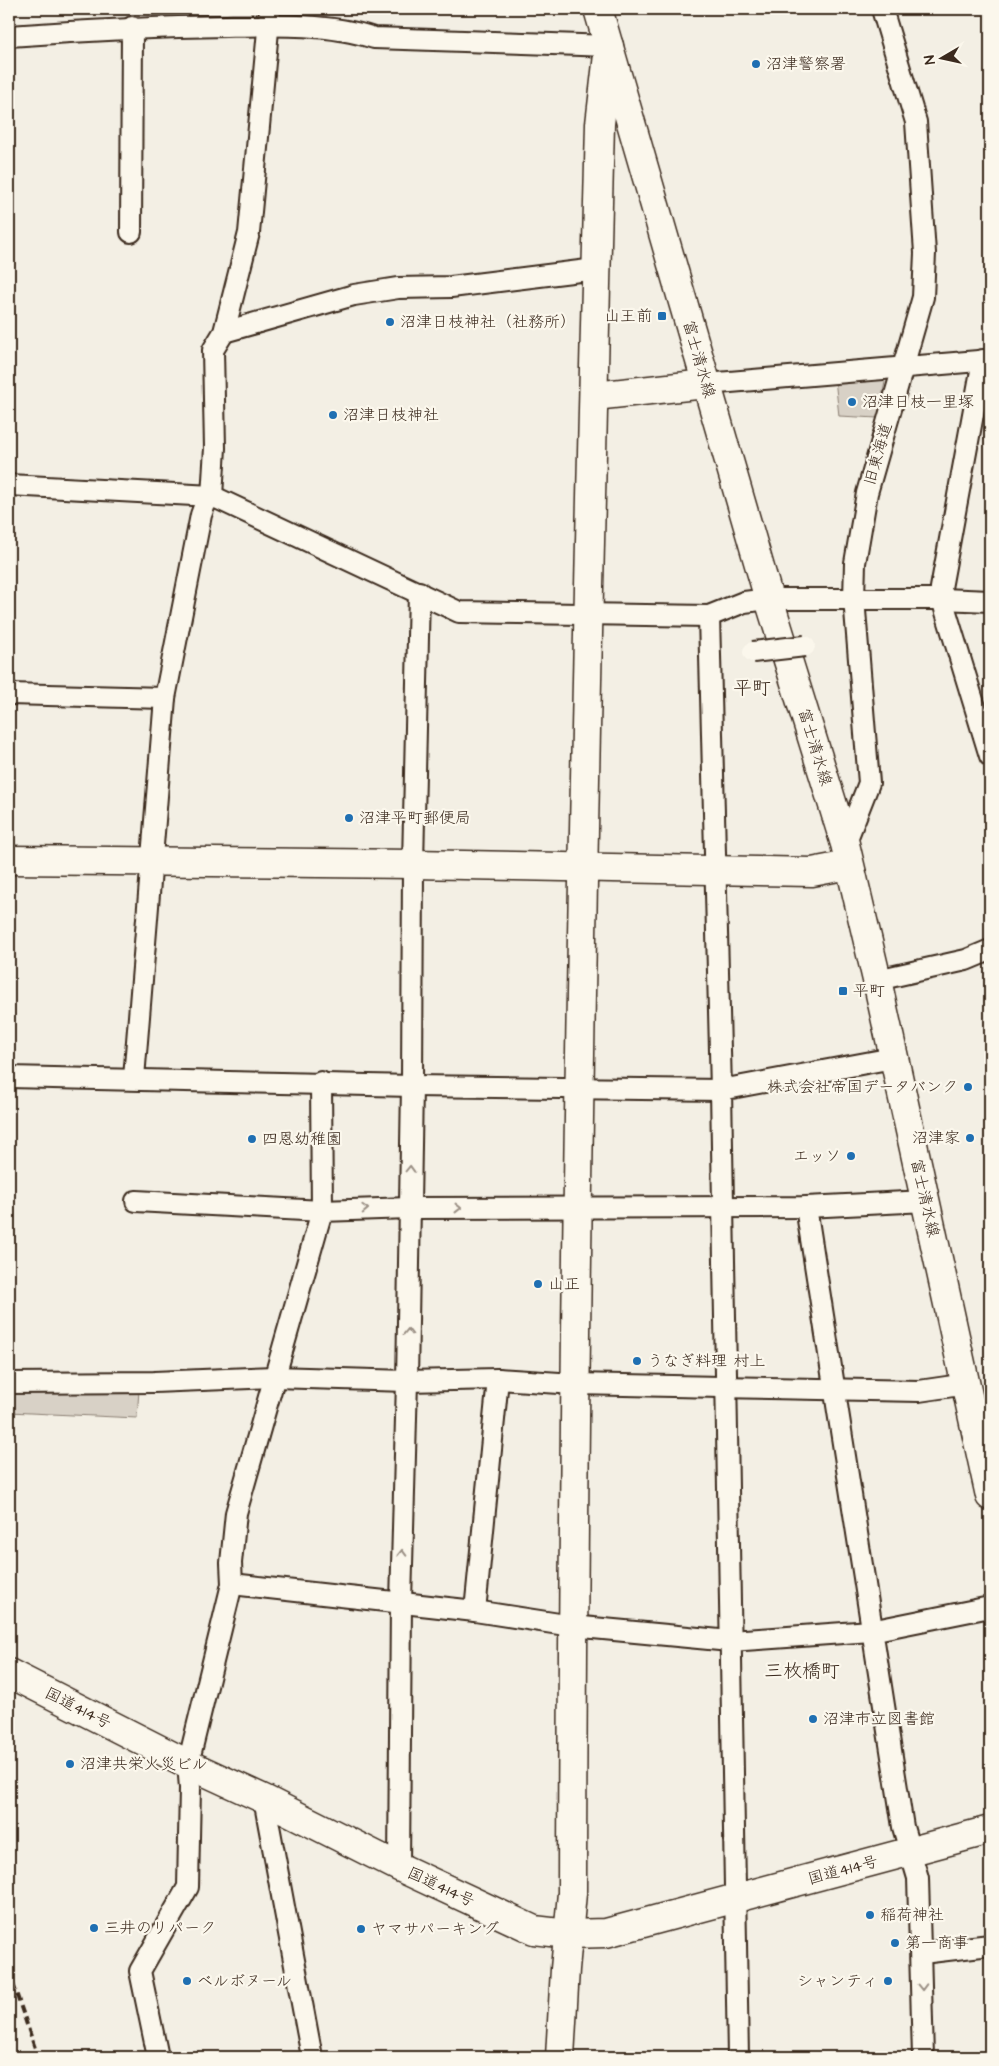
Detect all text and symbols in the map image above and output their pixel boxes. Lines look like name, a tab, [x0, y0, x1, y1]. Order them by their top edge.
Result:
north arrow	[916, 32, 966, 82]
place label: 沼津警察署	[766, 53, 846, 75]
text: N	[920, 54, 941, 66]
marker: 沼津警察署	[750, 58, 762, 70]
place label: 山王前	[604, 305, 652, 327]
marker: 山王前	[656, 310, 668, 322]
place label: 沼津日枝神社（社務所）	[400, 311, 576, 333]
marker: 沼津日枝神社（社務所）	[384, 316, 396, 328]
street label: 富士清水線	[677, 318, 721, 400]
place label: 沼津日枝一里塚	[862, 391, 974, 413]
marker: 沼津日枝一里塚	[846, 396, 858, 408]
place label: 沼津日枝神社	[343, 404, 439, 426]
marker: 沼津日枝神社	[327, 409, 339, 421]
street label: 旧東海道	[859, 420, 897, 488]
district label: 平町	[733, 675, 771, 702]
street label: 富士清水線	[793, 706, 837, 788]
place label: 沼津平町郵便局	[359, 807, 471, 829]
marker: 沼津平町郵便局	[343, 812, 355, 824]
place label: 平町	[853, 980, 885, 1002]
marker: 平町	[837, 985, 849, 997]
place label: 株式会社帝国データバンク	[767, 1076, 958, 1098]
marker: 株式会社帝国データバンク	[962, 1081, 974, 1093]
place label: 沼津家	[912, 1127, 960, 1149]
place label: 四恩幼稚園	[262, 1128, 342, 1150]
marker: 沼津家	[964, 1132, 976, 1144]
marker: 四恩幼稚園	[246, 1133, 258, 1145]
place label: エッソ	[793, 1145, 841, 1167]
marker: エッソ	[845, 1150, 857, 1162]
street label: 富士清水線	[905, 1157, 945, 1239]
one-way arrow	[405, 1165, 415, 1173]
one-way arrow	[454, 1203, 462, 1213]
one-way arrow	[362, 1204, 370, 1215]
place label: 山正	[548, 1273, 580, 1295]
marker: 山正	[532, 1278, 544, 1290]
one-way arrow	[403, 1328, 413, 1336]
place label: うなぎ料理 村上	[647, 1350, 765, 1372]
marker: うなぎ料理 村上	[631, 1355, 643, 1367]
one-way arrow	[396, 1549, 407, 1557]
district label: 三枚橋町	[764, 1658, 840, 1685]
street label: 国道414号	[41, 1682, 115, 1734]
place label: 沼津市立図書館	[823, 1708, 935, 1730]
marker: 沼津市立図書館	[807, 1713, 819, 1725]
place label: 沼津共栄火災ビル	[80, 1753, 208, 1775]
marker: 沼津共栄火災ビル	[64, 1758, 76, 1770]
street label: 国道414号	[805, 1850, 881, 1890]
street label: 国道414号	[404, 1862, 478, 1912]
place label: 稲荷神社	[880, 1904, 944, 1926]
marker: 稲荷神社	[864, 1909, 876, 1921]
place label: 三井のリパーク	[104, 1917, 216, 1939]
place label: ヤマサパーキング	[371, 1918, 499, 1940]
marker: 三井のリパーク	[88, 1922, 100, 1934]
marker: ヤマサパーキング	[355, 1923, 367, 1935]
place label: 第一商事	[905, 1932, 969, 1954]
marker: 第一商事	[889, 1937, 901, 1949]
place label: ベルボヌール	[197, 1970, 292, 1992]
place label: シャンティ	[797, 1970, 878, 1992]
marker: ベルボヌール	[181, 1975, 193, 1987]
marker: シャンティ	[882, 1975, 894, 1987]
one-way arrow	[917, 1984, 927, 1992]

